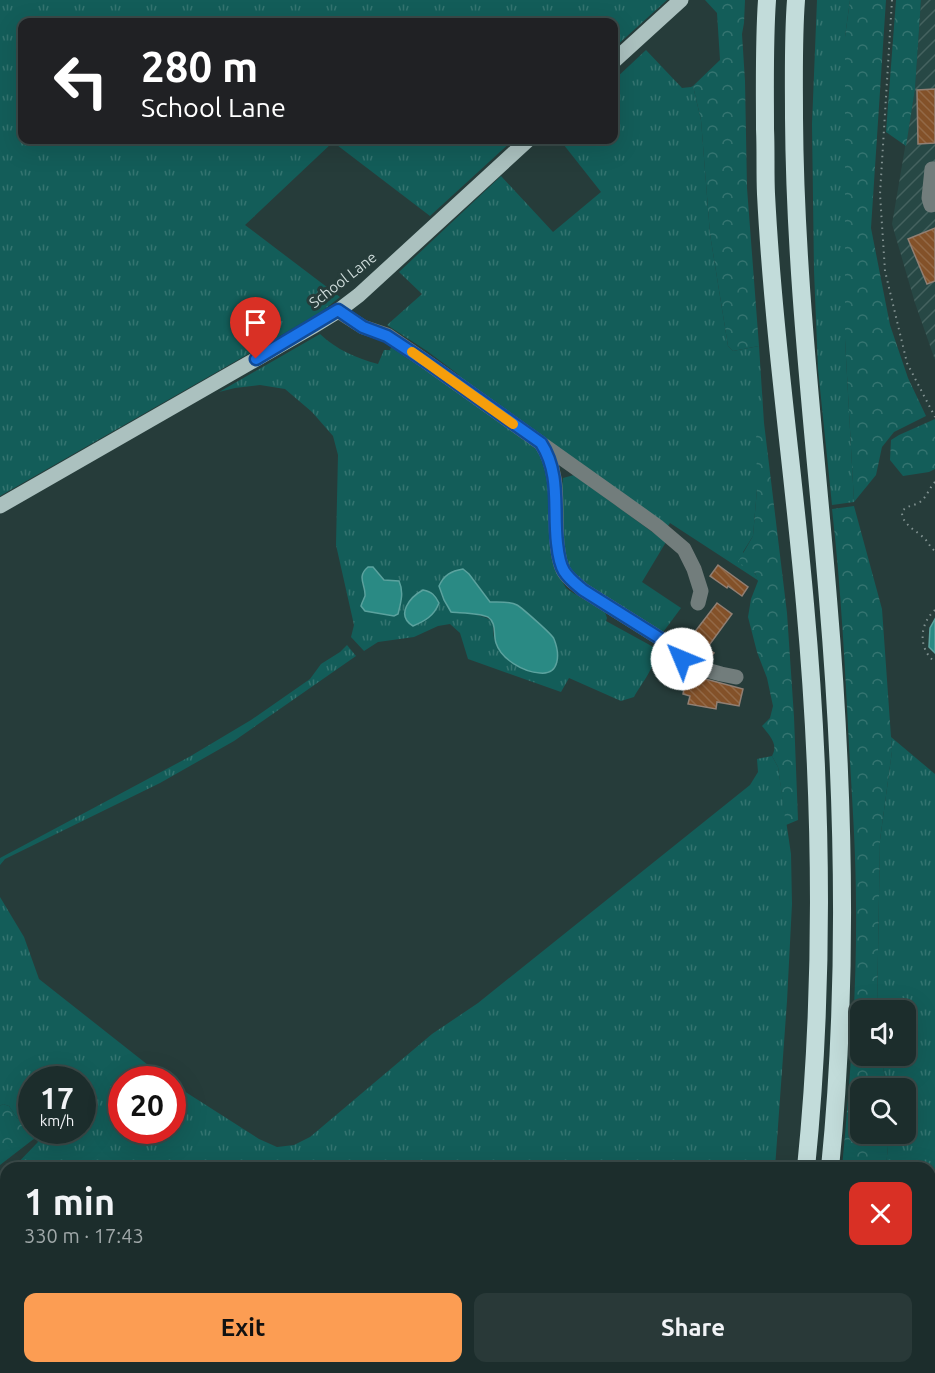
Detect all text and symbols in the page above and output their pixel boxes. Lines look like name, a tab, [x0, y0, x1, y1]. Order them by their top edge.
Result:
icon: left	[42, 42, 120, 120]
text: 280 m	[141, 43, 258, 90]
text: School Lane	[141, 92, 286, 122]
street label: School Lane	[306, 248, 380, 311]
pin	[230, 297, 281, 359]
icon: arrive	[239, 306, 272, 339]
position arrow	[650, 627, 714, 691]
map controls	[850, 1000, 916, 1144]
button: sound	[850, 1000, 916, 1066]
speed limit sign: 20	[108, 1066, 186, 1144]
button: search	[850, 1078, 916, 1144]
text: 17	[40, 1081, 74, 1115]
text: km/h	[40, 1112, 74, 1129]
text: 1 min	[24, 1181, 115, 1222]
button: close	[849, 1182, 912, 1245]
text: 330 m · 17:43	[24, 1224, 144, 1247]
button: Exit	[24, 1293, 462, 1362]
button: Share	[474, 1293, 912, 1362]

